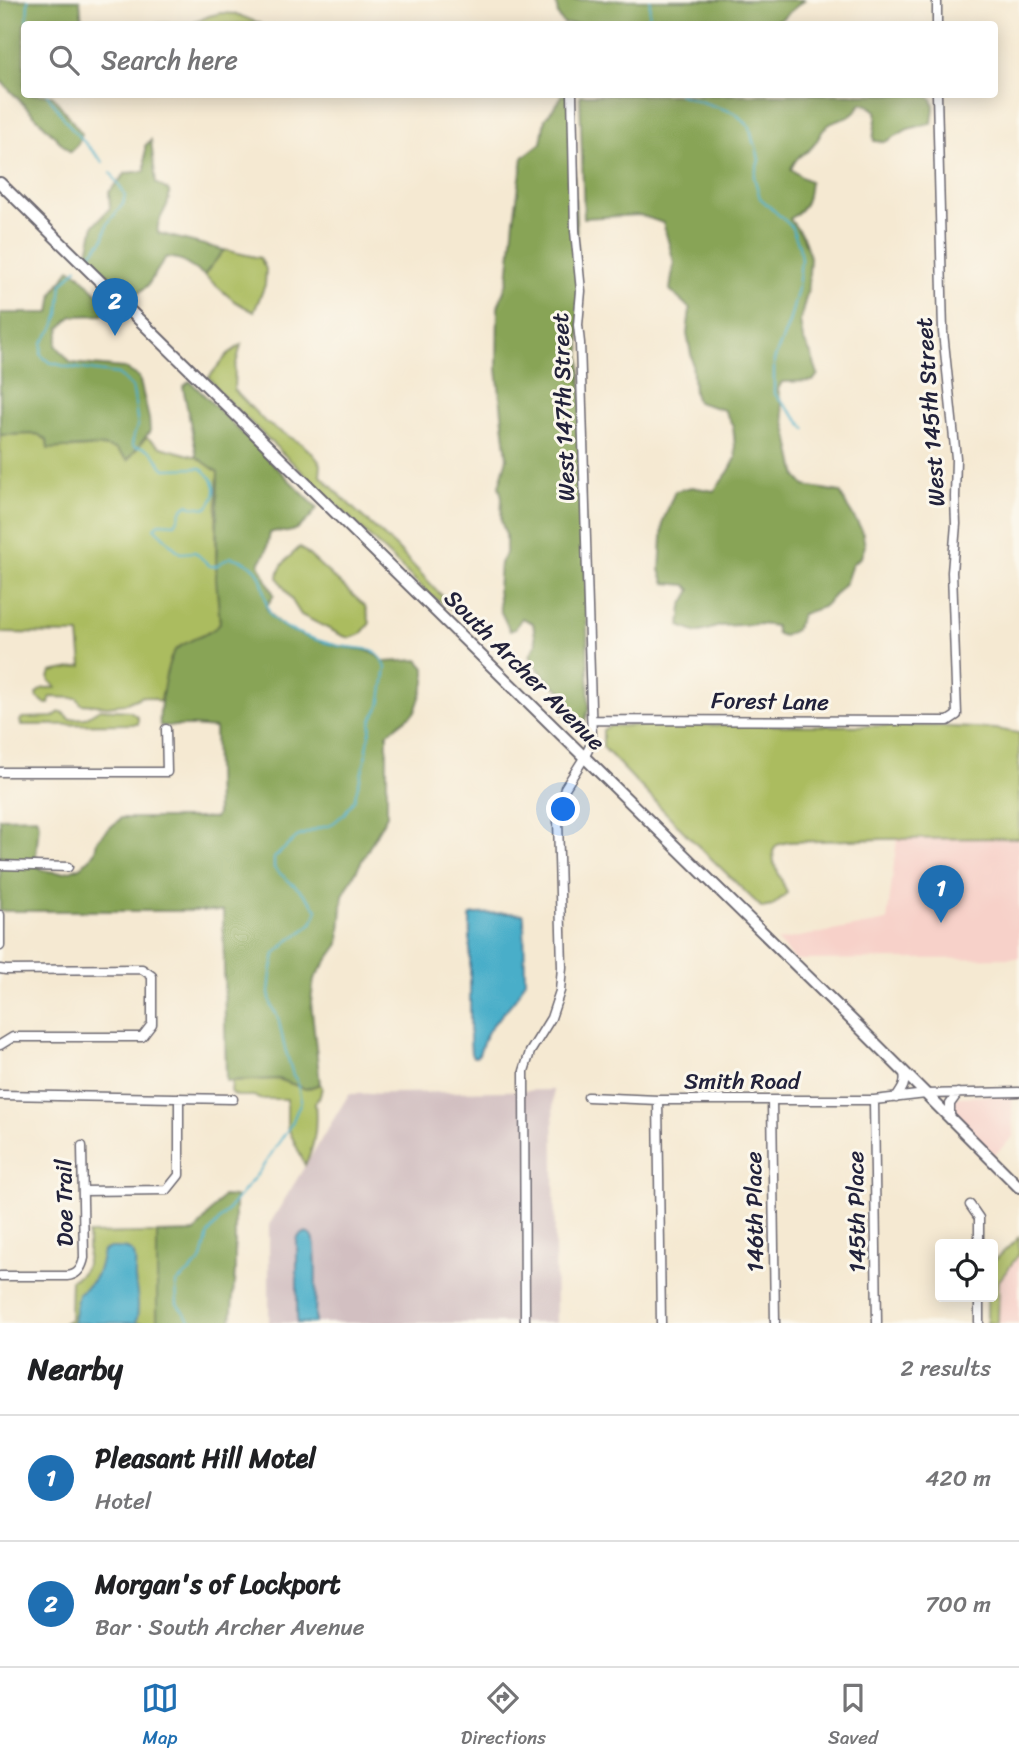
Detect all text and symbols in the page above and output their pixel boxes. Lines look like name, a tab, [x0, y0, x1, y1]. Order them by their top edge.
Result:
search box	[21, 21, 998, 98]
text: Search here	[101, 37, 238, 83]
icon: search	[45, 41, 83, 79]
pin: 2	[92, 278, 138, 336]
street label: West 147th Street	[540, 312, 587, 502]
street label: West 145th Street	[903, 316, 958, 508]
street label: South Archer Avenue	[434, 579, 616, 761]
street label: Forest Lane	[711, 680, 829, 723]
your location	[546, 792, 580, 826]
pin: 1	[918, 865, 964, 923]
street label: Smith Road	[684, 1061, 802, 1102]
street label: 146th Place	[733, 1151, 776, 1273]
street label: 145th Place	[835, 1151, 878, 1273]
street label: Doe Trail	[43, 1159, 86, 1247]
map controls	[935, 1239, 998, 1302]
button: locate	[935, 1239, 998, 1302]
text: Nearby	[28, 1342, 123, 1396]
text: 2 results	[900, 1348, 991, 1389]
text: Pleasant Hill Motel	[95, 1435, 316, 1481]
text: 1	[46, 1458, 56, 1499]
text: 420 m	[925, 1458, 991, 1499]
text: Hotel	[95, 1481, 151, 1522]
text: Morgan's of Lockport	[95, 1561, 341, 1607]
text: 2	[44, 1584, 58, 1625]
text: 700 m	[925, 1584, 991, 1625]
text: Bar · South Archer Avenue	[95, 1607, 365, 1648]
tab: Map	[141, 1679, 179, 1754]
tab: Directions	[461, 1679, 546, 1754]
tab: Saved	[828, 1679, 878, 1754]

